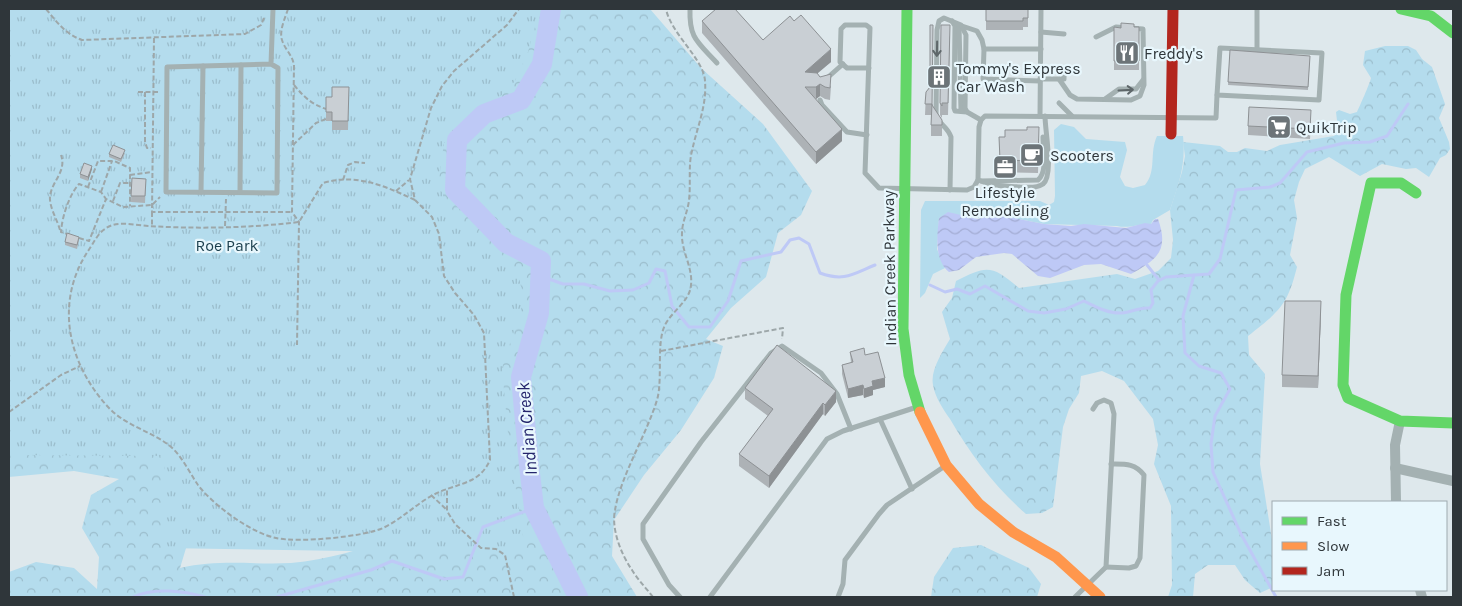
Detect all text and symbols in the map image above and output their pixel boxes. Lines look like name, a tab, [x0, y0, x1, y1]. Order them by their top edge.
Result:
one-way arrow	[932, 40, 942, 57]
restaurant icon: Freddy's	[1114, 40, 1140, 66]
place label: Freddy's	[1144, 44, 1203, 63]
place label: Tommy's Express Car Wash	[956, 59, 1081, 96]
building icon: Tommy's Express Car Wash	[926, 64, 952, 90]
one-way arrow	[1117, 85, 1133, 94]
supermarket icon: QuikTrip	[1266, 114, 1292, 140]
place label: QuikTrip	[1296, 118, 1357, 137]
cafe icon: Scooters	[1019, 142, 1045, 168]
place label: Scooters	[1050, 146, 1114, 165]
office icon: Lifestyle Remodeling	[992, 154, 1018, 180]
place label: Lifestyle Remodeling	[961, 183, 1049, 220]
street label: Indian Creek Parkway	[879, 189, 900, 346]
park label: Roe Park	[195, 236, 259, 255]
water label: Indian Creek	[512, 381, 542, 476]
legend	[1272, 501, 1447, 591]
text: Fast	[1317, 512, 1347, 530]
text: Slow	[1317, 537, 1349, 555]
text: Jam	[1317, 562, 1345, 580]

